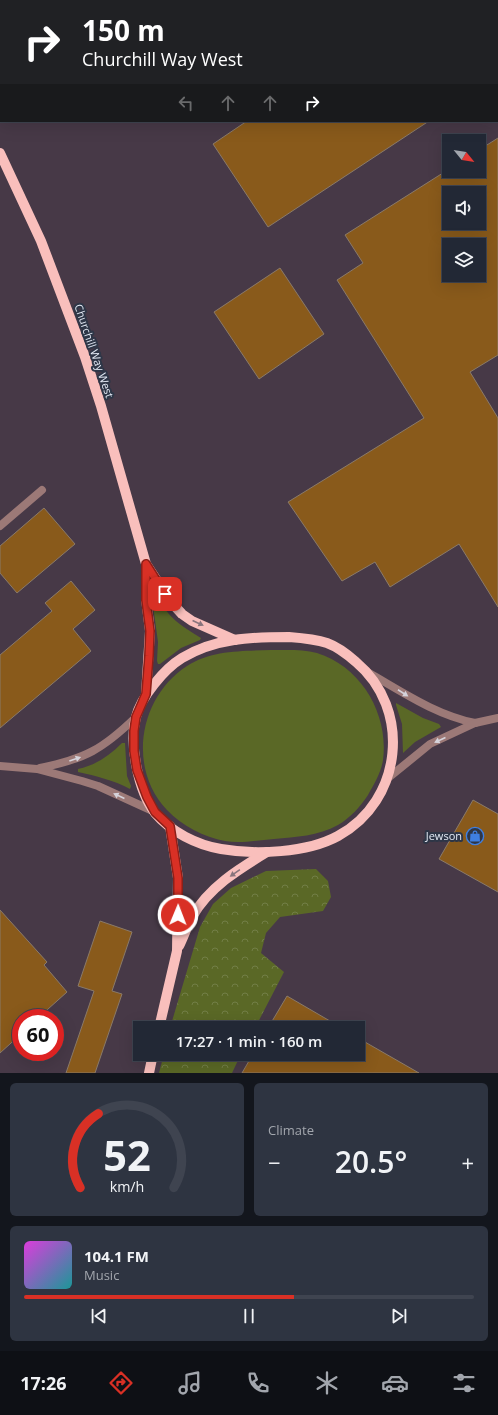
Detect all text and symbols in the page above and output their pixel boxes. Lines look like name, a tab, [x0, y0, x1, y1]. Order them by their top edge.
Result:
text: 150 m	[82, 11, 165, 49]
icon: right	[16, 16, 68, 68]
text: Churchill Way West	[82, 47, 243, 71]
icon: left	[175, 92, 197, 114]
icon: ahead	[217, 92, 239, 114]
icon: ahead	[259, 92, 281, 114]
icon: right	[301, 92, 323, 114]
north arrow	[442, 134, 486, 178]
map controls	[442, 134, 486, 282]
button: sound	[442, 186, 486, 230]
button: layers	[442, 238, 486, 282]
street label: Churchill Way West	[71, 302, 118, 400]
pin	[148, 577, 182, 611]
icon: arrive	[154, 583, 176, 605]
one-way arrow	[193, 621, 205, 627]
one-way arrow	[397, 690, 409, 697]
one-way arrow	[433, 737, 445, 743]
one-way arrow	[69, 756, 81, 762]
one-way arrow	[113, 793, 125, 799]
shop icon: Jewson	[465, 826, 485, 846]
place label: Jewson	[425, 828, 462, 843]
one-way arrow	[229, 869, 240, 877]
position arrow	[157, 894, 199, 936]
speed limit sign: 60	[12, 1009, 64, 1061]
text: 17:27 · 1 min · 160 m	[176, 1031, 322, 1051]
text: Climate	[268, 1121, 314, 1139]
text: 52	[103, 1126, 151, 1182]
text: 20.5°	[335, 1141, 407, 1182]
text: −	[268, 1147, 281, 1177]
text: +	[461, 1147, 474, 1177]
text: km/h	[110, 1176, 144, 1195]
text: 104.1 FM	[84, 1246, 149, 1266]
text: Music	[84, 1266, 119, 1284]
icon: previous	[88, 1305, 110, 1327]
icon: pause	[238, 1305, 260, 1327]
icon: next	[388, 1305, 410, 1327]
icon: directions	[107, 1369, 135, 1397]
icon: music	[176, 1369, 204, 1397]
icon: phone	[244, 1369, 272, 1397]
icon: climate	[313, 1369, 341, 1397]
icon: car	[381, 1369, 409, 1397]
icon: filters	[450, 1369, 478, 1397]
text: 17:26	[20, 1371, 67, 1395]

